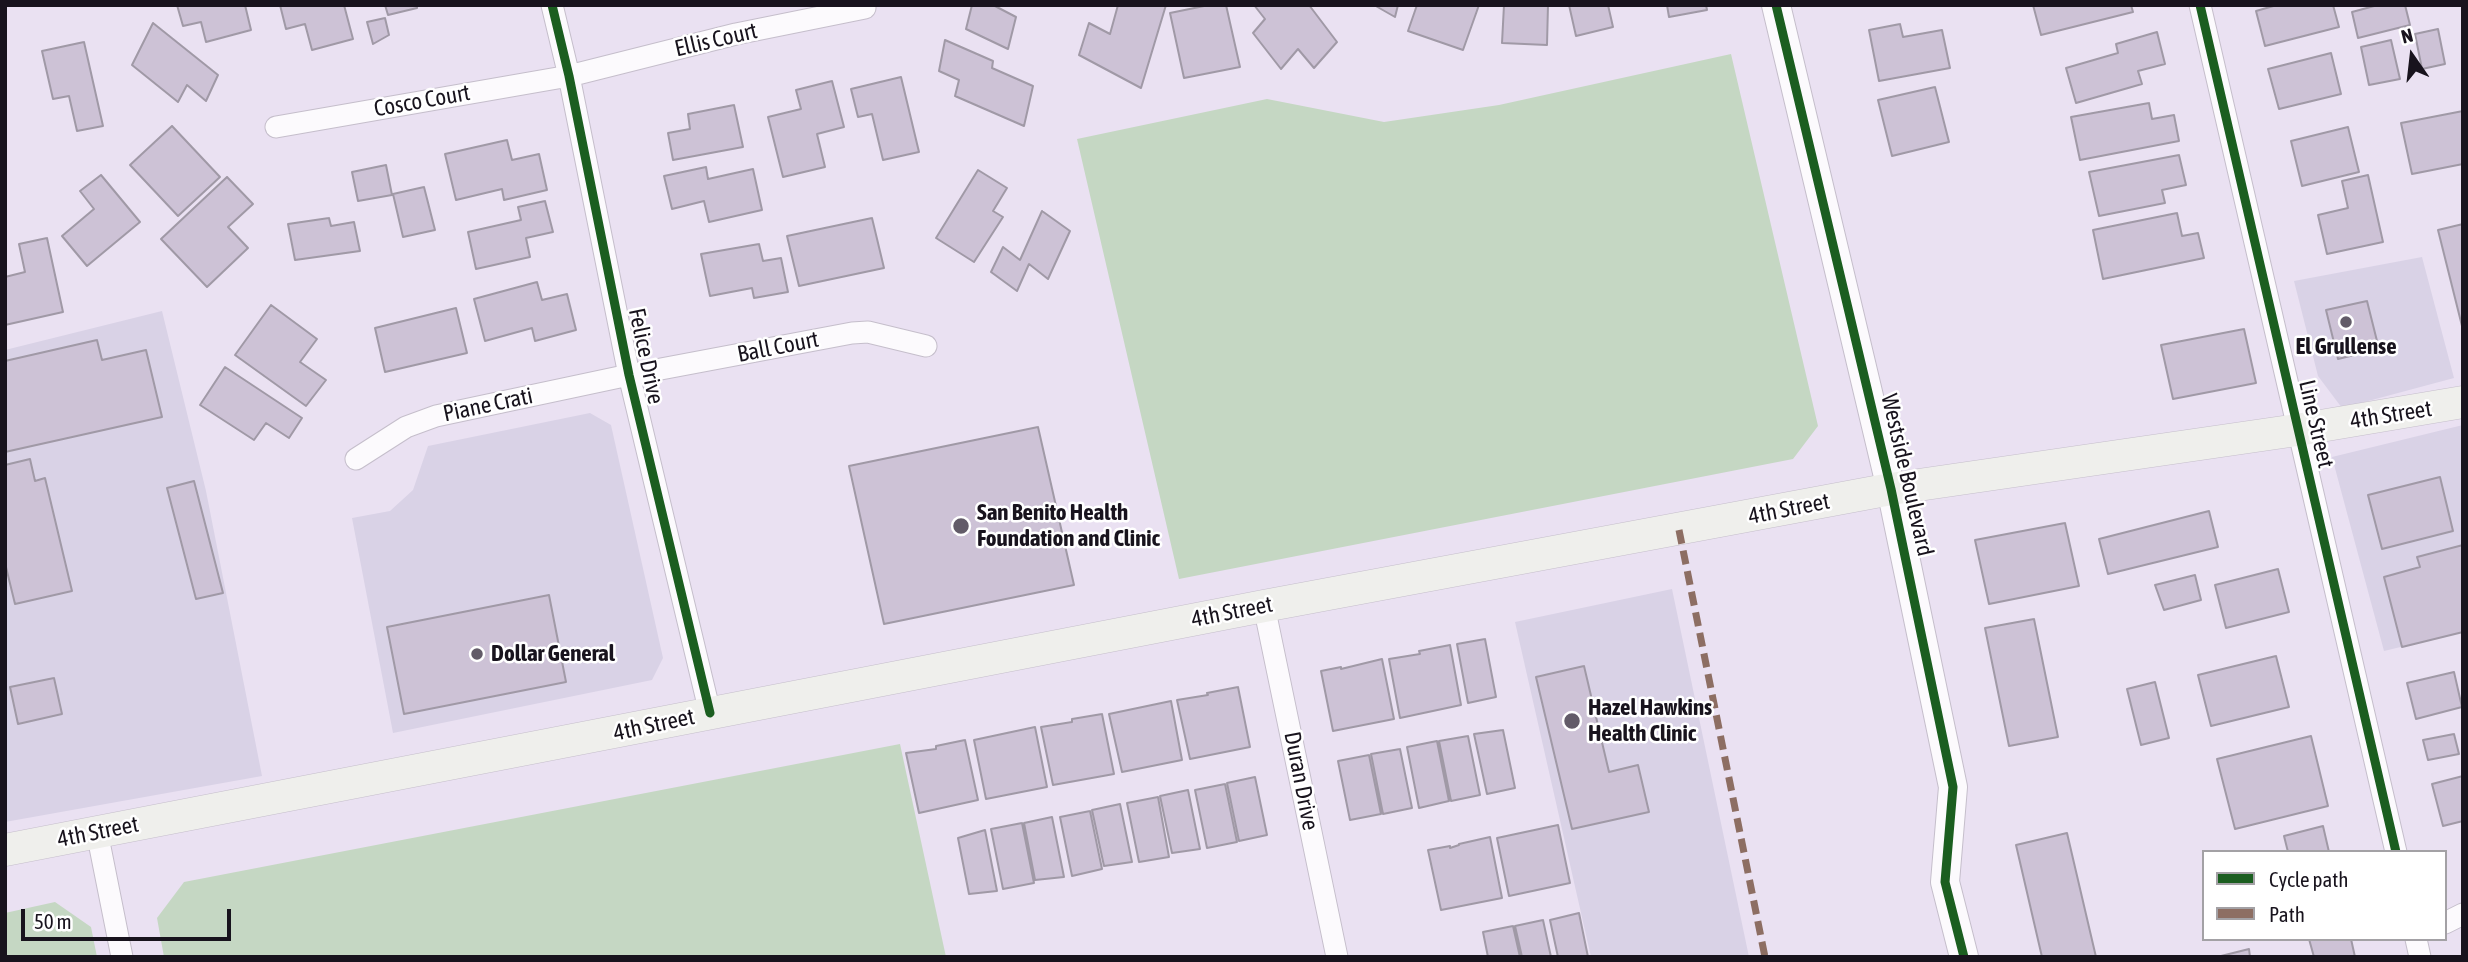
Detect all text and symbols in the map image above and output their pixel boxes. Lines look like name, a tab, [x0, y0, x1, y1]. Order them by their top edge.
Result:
street label: Ellis Court	[672, 17, 760, 63]
north arrow	[2377, 21, 2447, 91]
text: N	[2399, 24, 2415, 48]
street label: Cosco Court	[372, 79, 472, 123]
street label: Felice Drive	[622, 306, 670, 406]
marker: El Grullense	[2338, 314, 2354, 330]
street label: Ball Court	[735, 326, 821, 368]
place label: El Grullense	[2295, 333, 2397, 361]
street label: Line Street	[2292, 377, 2340, 471]
street label: Piane Crati	[441, 382, 535, 428]
street label: Westside Boulevard	[1875, 391, 1939, 559]
street label: 4th Street	[2348, 395, 2434, 435]
street label: 4th Street	[1746, 488, 1832, 530]
place label: San Benito Health Foundation and Clinic	[977, 499, 1160, 553]
marker: San Benito Health Foundation and Clinic	[951, 516, 971, 536]
street label: 4th Street	[1189, 591, 1275, 633]
place label: Dollar General	[491, 640, 615, 668]
marker: Dollar General	[469, 646, 485, 662]
place label: Hazel Hawkins Health Clinic	[1588, 694, 1712, 748]
street label: 4th Street	[611, 703, 697, 747]
marker: Hazel Hawkins Health Clinic	[1562, 711, 1582, 731]
street label: Duran Drive	[1278, 729, 1324, 833]
street label: 4th Street	[55, 811, 141, 853]
legend	[2202, 850, 2447, 941]
text: Cycle path	[2269, 867, 2348, 891]
scale bar	[24, 895, 234, 939]
text: Path	[2269, 902, 2305, 926]
text: 50 m	[34, 909, 72, 933]

